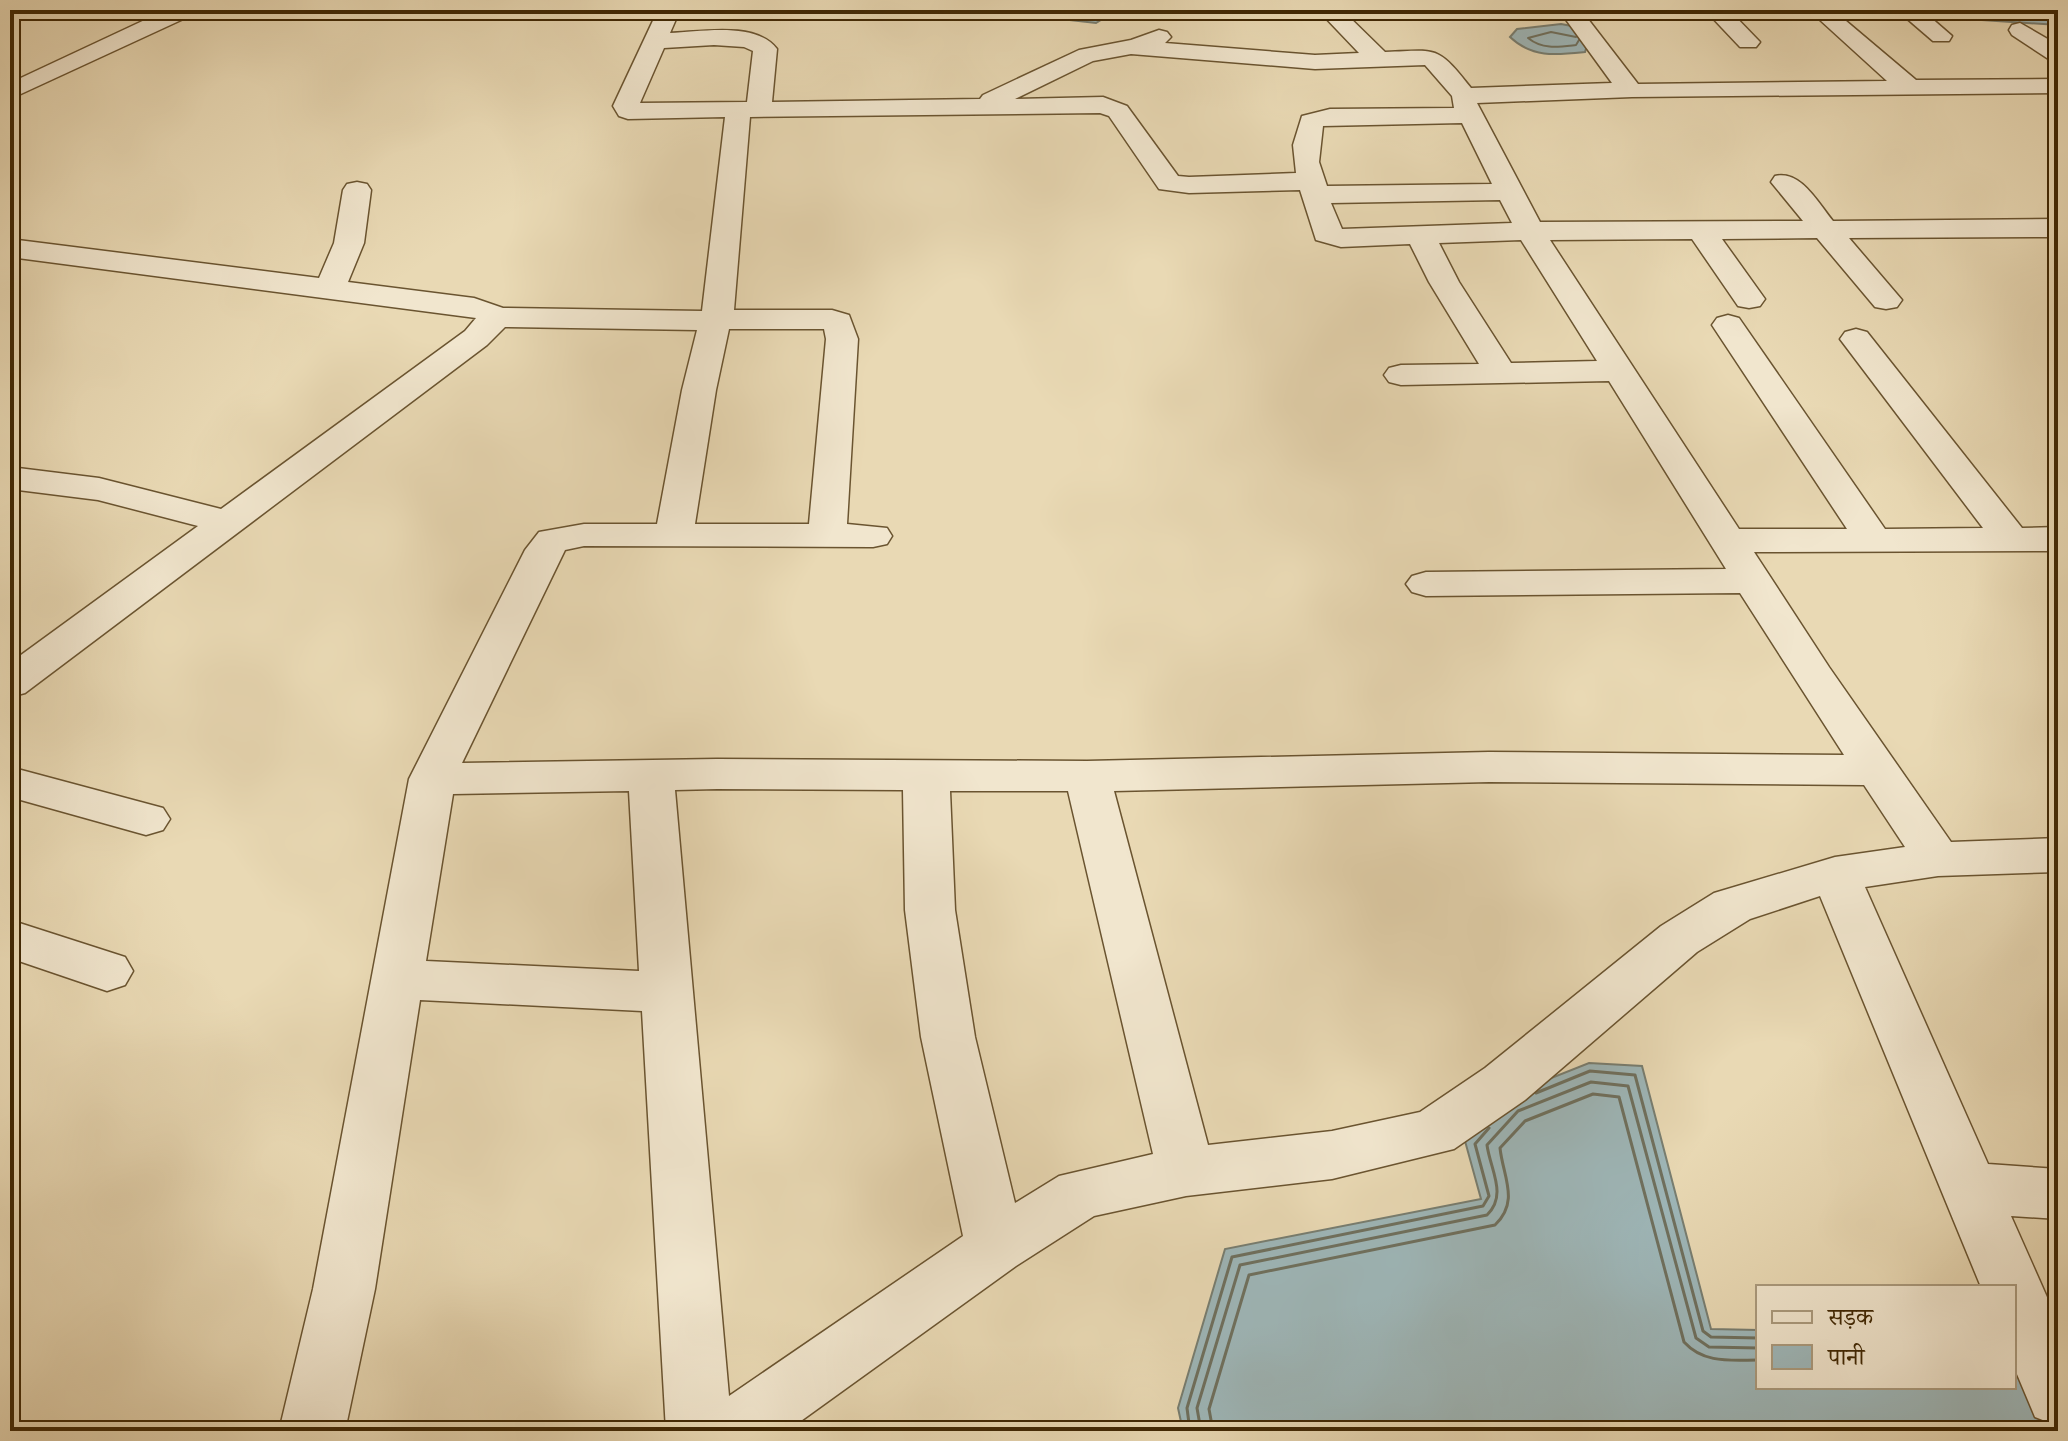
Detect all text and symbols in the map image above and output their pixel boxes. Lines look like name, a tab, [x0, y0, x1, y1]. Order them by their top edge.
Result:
legend	[1756, 1285, 2016, 1389]
text: सड़क	[1827, 1301, 1875, 1332]
text: पानी	[1827, 1341, 1866, 1372]

